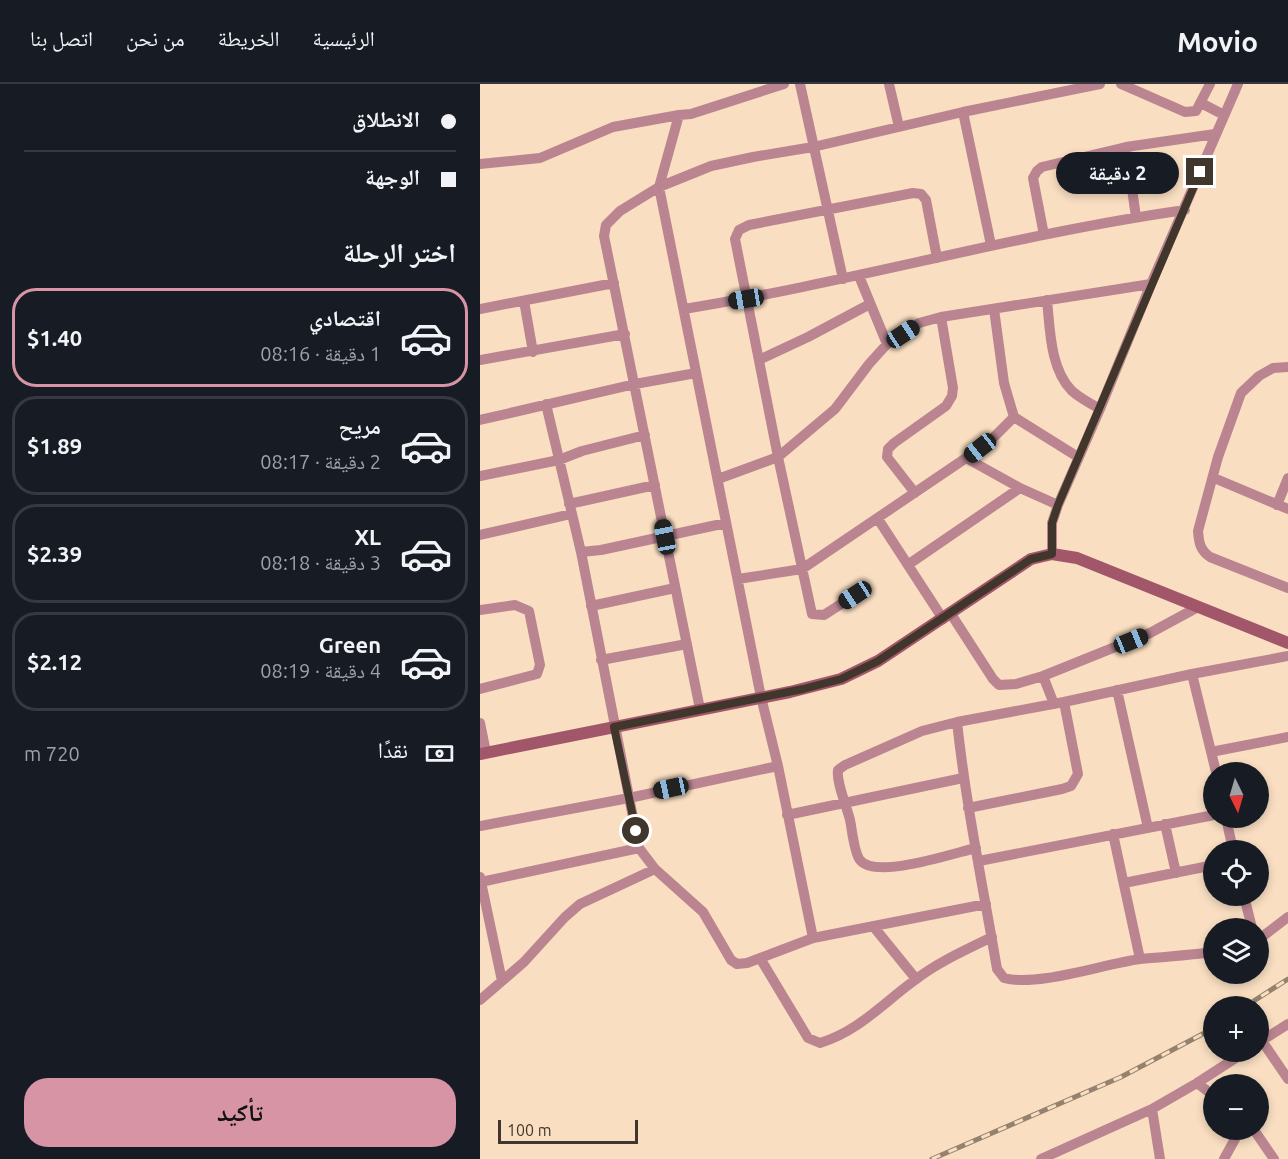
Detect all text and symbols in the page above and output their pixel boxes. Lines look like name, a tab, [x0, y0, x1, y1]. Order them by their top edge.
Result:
text: اتصل بنا	[30, 26, 93, 50]
text: من نحن	[126, 26, 185, 50]
text: الخريطة	[218, 26, 280, 50]
text: الرئيسية	[313, 26, 375, 50]
text: Movio	[1177, 26, 1258, 57]
text: الانطلاق	[352, 106, 420, 131]
callout: 2 دقيقة	[1056, 151, 1179, 193]
route end	[1186, 158, 1213, 185]
text: 2 دقيقة	[1088, 161, 1147, 184]
text: الوجهة	[365, 164, 420, 189]
text: اختر الرحلة	[343, 237, 456, 267]
car	[727, 287, 765, 311]
text: اقتصادي	[309, 305, 381, 330]
icon: car	[399, 311, 453, 365]
car	[883, 317, 923, 351]
text: $1.40	[27, 325, 82, 350]
text: 1 دقيقة · 08:16	[260, 342, 381, 365]
text: مريح	[338, 413, 381, 438]
icon: car	[399, 419, 453, 473]
car	[960, 430, 1000, 466]
text: $1.89	[27, 433, 82, 458]
text: 2 دقيقة · 08:17	[260, 450, 381, 473]
car	[653, 518, 677, 556]
text: XL	[354, 524, 381, 549]
icon: car	[399, 527, 453, 581]
text: $2.39	[27, 541, 82, 566]
text: 3 دقيقة · 08:18	[260, 551, 381, 574]
car	[835, 578, 875, 612]
car	[1111, 626, 1151, 656]
text: Green	[319, 632, 381, 657]
icon: car	[399, 635, 453, 689]
text: $2.12	[27, 649, 82, 674]
text: 4 دقيقة · 08:19	[260, 659, 381, 682]
text: نقدًا	[378, 737, 408, 762]
icon: cash	[423, 737, 456, 770]
text: 720 m	[24, 742, 80, 765]
north arrow	[1203, 762, 1269, 828]
map controls	[1203, 762, 1269, 1140]
car	[652, 775, 690, 801]
route start	[622, 817, 649, 844]
button: locate	[1203, 840, 1269, 906]
button: layers	[1203, 918, 1269, 984]
button: +	[1203, 996, 1269, 1062]
button: −	[1203, 1074, 1269, 1140]
button: تأكيد	[24, 1078, 456, 1147]
scale bar	[498, 1117, 638, 1144]
text: 100 m	[507, 1121, 552, 1139]

